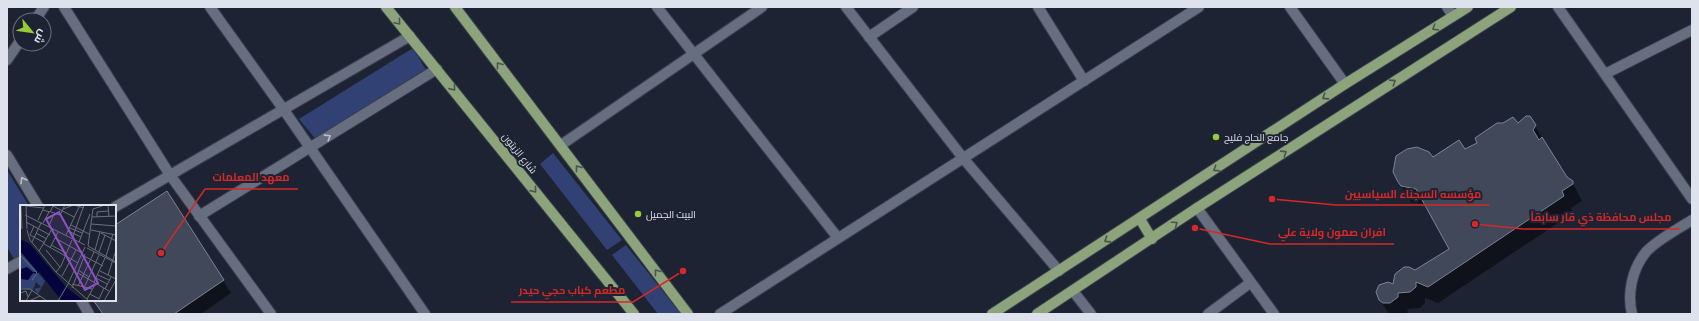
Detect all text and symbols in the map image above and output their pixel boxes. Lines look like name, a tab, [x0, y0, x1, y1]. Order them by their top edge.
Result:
north arrow	[12, 12, 52, 52]
one-way arrow	[393, 17, 400, 24]
one-way arrow	[1432, 23, 1439, 31]
text: ش	[31, 27, 49, 46]
one-way arrow	[497, 62, 504, 69]
one-way arrow	[1389, 80, 1396, 87]
one-way arrow	[448, 84, 455, 91]
one-way arrow	[1322, 92, 1329, 99]
street label: شارع الزيتون	[499, 131, 539, 176]
marker: جامع الحاج فليح	[1211, 132, 1221, 142]
place label: جامع الحاج فليح	[1224, 132, 1288, 144]
one-way arrow	[324, 134, 331, 142]
one-way arrow	[1280, 150, 1287, 158]
one-way arrow	[1213, 164, 1220, 171]
one-way arrow	[576, 165, 583, 172]
callout: معهد المعلمات	[205, 166, 298, 189]
text: معهد المعلمات	[212, 171, 290, 185]
one-way arrow	[20, 177, 27, 184]
callout: مؤسسه السجناء السياسيين	[1336, 182, 1489, 205]
one-way arrow	[529, 185, 536, 192]
text: مؤسسه السجناء السياسيين	[1345, 188, 1481, 202]
inset map	[20, 205, 116, 301]
callout: مجلس محافظة ذي قار سابقاً	[1523, 206, 1680, 229]
marker: البيت الجميل	[633, 209, 643, 219]
place label: البيت الجميل	[646, 209, 696, 221]
text: مجلس محافظة ذي قار سابقاً	[1531, 211, 1671, 227]
one-way arrow	[1171, 221, 1178, 229]
callout: افران صمون ولاية علي	[1270, 221, 1394, 244]
text: افران صمون ولاية علي	[1278, 226, 1386, 242]
one-way arrow	[1105, 235, 1112, 242]
one-way arrow	[654, 269, 661, 276]
callout: مطعم كباب حجي حيدر	[511, 279, 633, 302]
text: مطعم كباب حجي حيدر	[518, 284, 625, 300]

